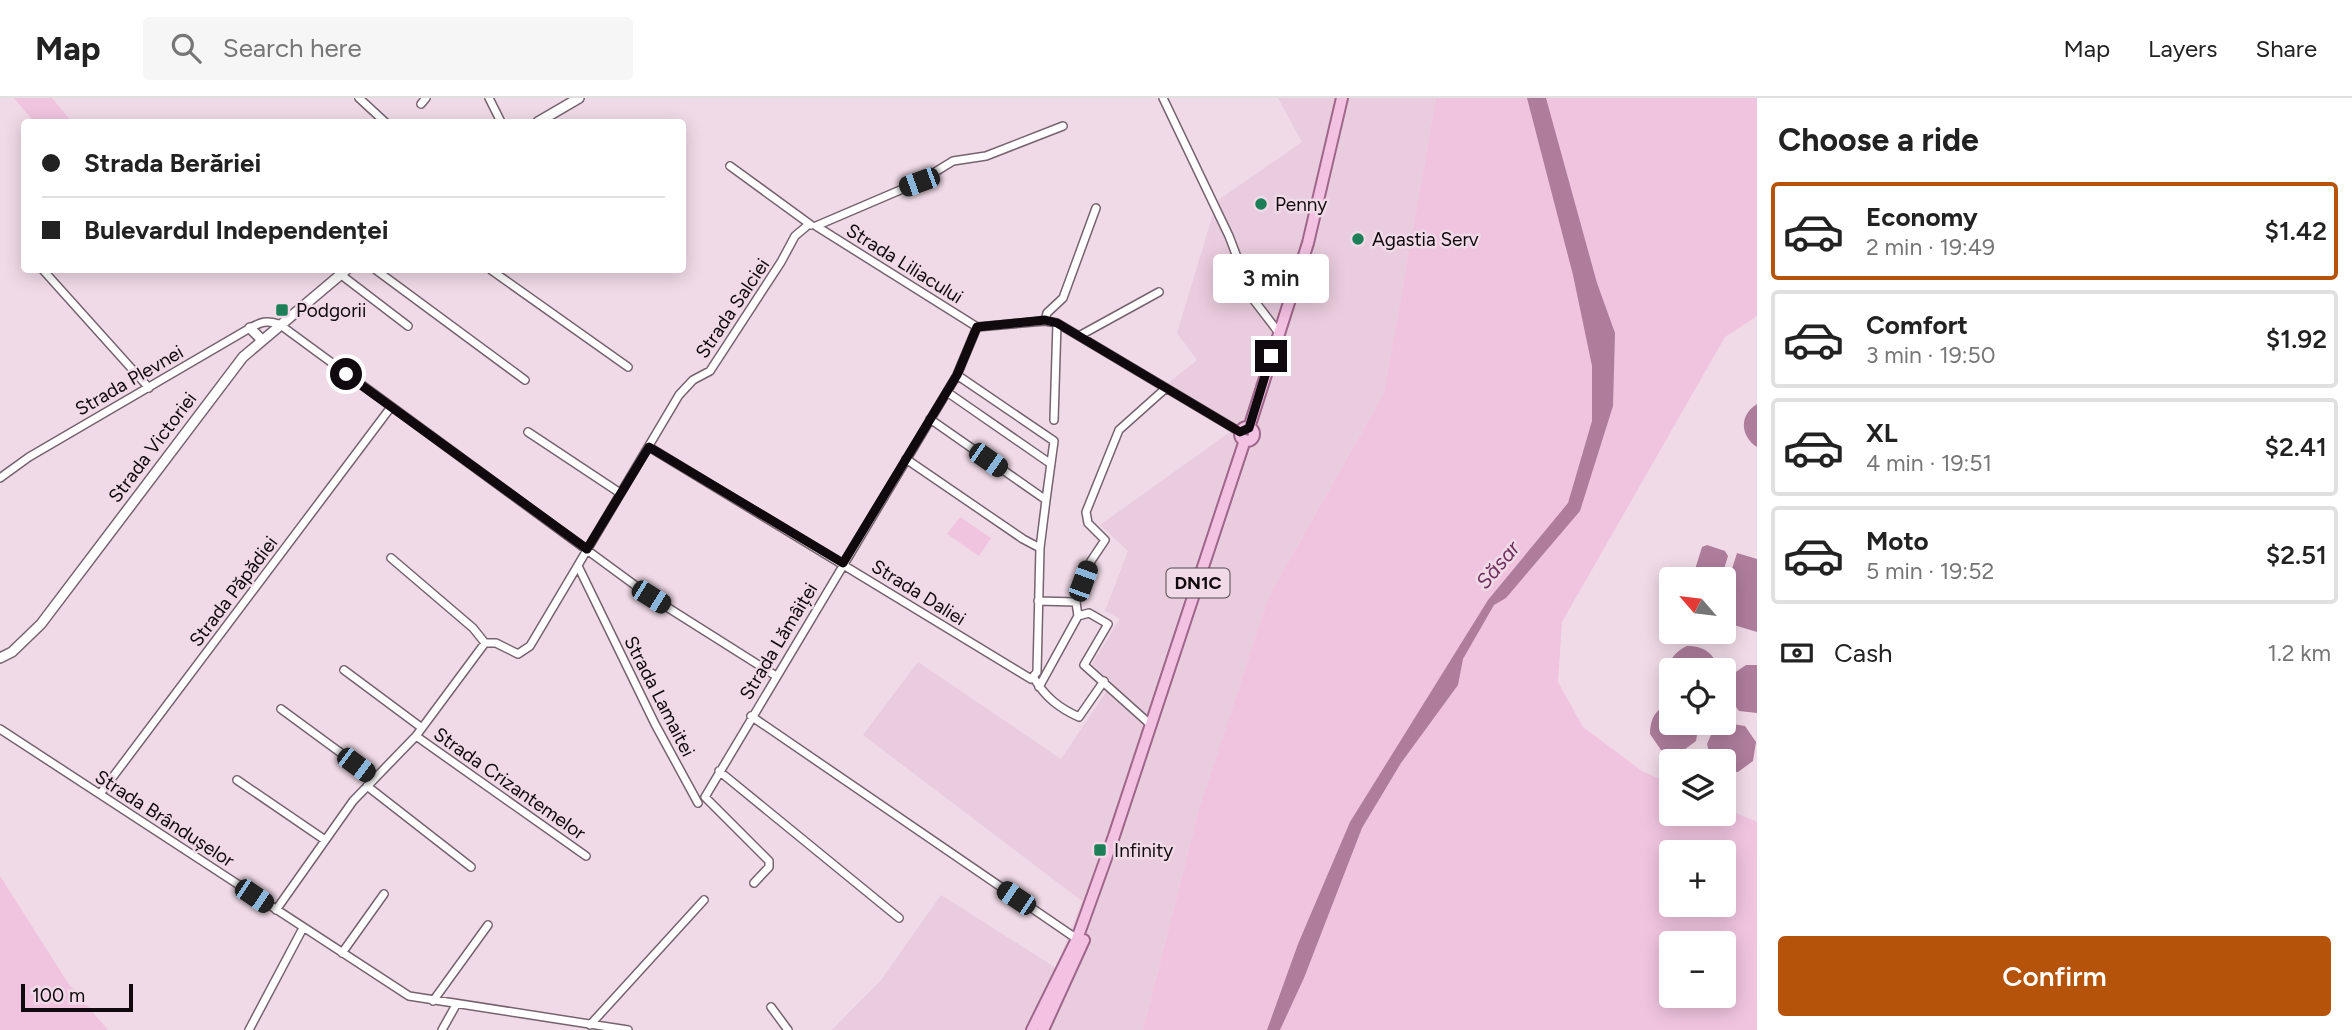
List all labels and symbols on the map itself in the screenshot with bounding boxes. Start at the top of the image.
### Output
car [896,165,943,199]
place label: Penny [1275,193,1327,216]
marker: Penny [1253,196,1269,212]
street label: Strada Liliacului [842,218,967,308]
place label: Agastia Serv [1372,228,1479,251]
marker: Agastia Serv [1350,231,1366,247]
street label: Strada Salciei [691,254,774,363]
callout: 3 min [1213,254,1329,303]
place label: Podgorii [296,299,366,322]
marker: Podgorii [274,302,290,318]
street label: Strada Plevnei [71,340,187,421]
route end [1255,340,1287,372]
route start [330,358,362,390]
street label: Strada Victoriei [103,388,201,507]
car [965,439,1012,481]
street label: Strada Păpădiei [184,532,282,651]
water label: Săsar [1471,535,1525,594]
street label: Strada Daliei [867,554,970,630]
car [1066,558,1101,604]
north arrow [1659,567,1736,644]
road number: DN1C [1166,569,1230,598]
car [628,577,675,617]
street label: Strada Lămâiței [735,579,822,704]
street label: Strada Lamaitei [619,632,700,760]
street label: Strada Crizantemelor [429,722,591,845]
car [333,744,380,786]
street label: Strada Brândușelor [91,765,239,872]
place label: Infinity [1114,839,1173,862]
marker: Infinity [1092,842,1108,858]
car [231,876,278,916]
car [993,878,1040,918]
scale bar [21,981,133,1013]

